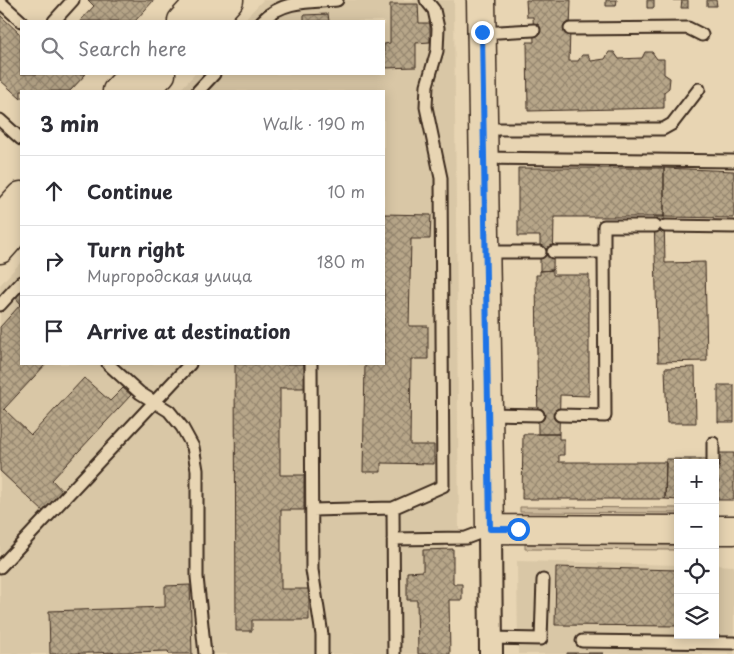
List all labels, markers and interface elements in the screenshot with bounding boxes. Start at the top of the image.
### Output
search box [20,20,385,75]
route end [471,21,494,44]
icon: search [38,34,66,62]
text: Search here [78,34,187,62]
text: 3 min [40,107,99,139]
text: Walk · 190 m [263,111,365,135]
icon: ahead [40,177,68,205]
text: Continue [87,177,173,205]
text: 10 m [328,179,365,203]
text: Turn right [87,235,185,263]
icon: right [40,247,68,275]
text: 180 m [317,249,365,273]
text: Миргородская улица [87,263,252,287]
icon: arrive [40,317,68,345]
text: Arrive at destination [87,317,291,345]
map controls [674,459,719,639]
button: + [674,459,719,504]
button: − [674,504,719,549]
route start [507,518,530,541]
button: locate [674,549,719,594]
button: layers [674,594,719,639]

